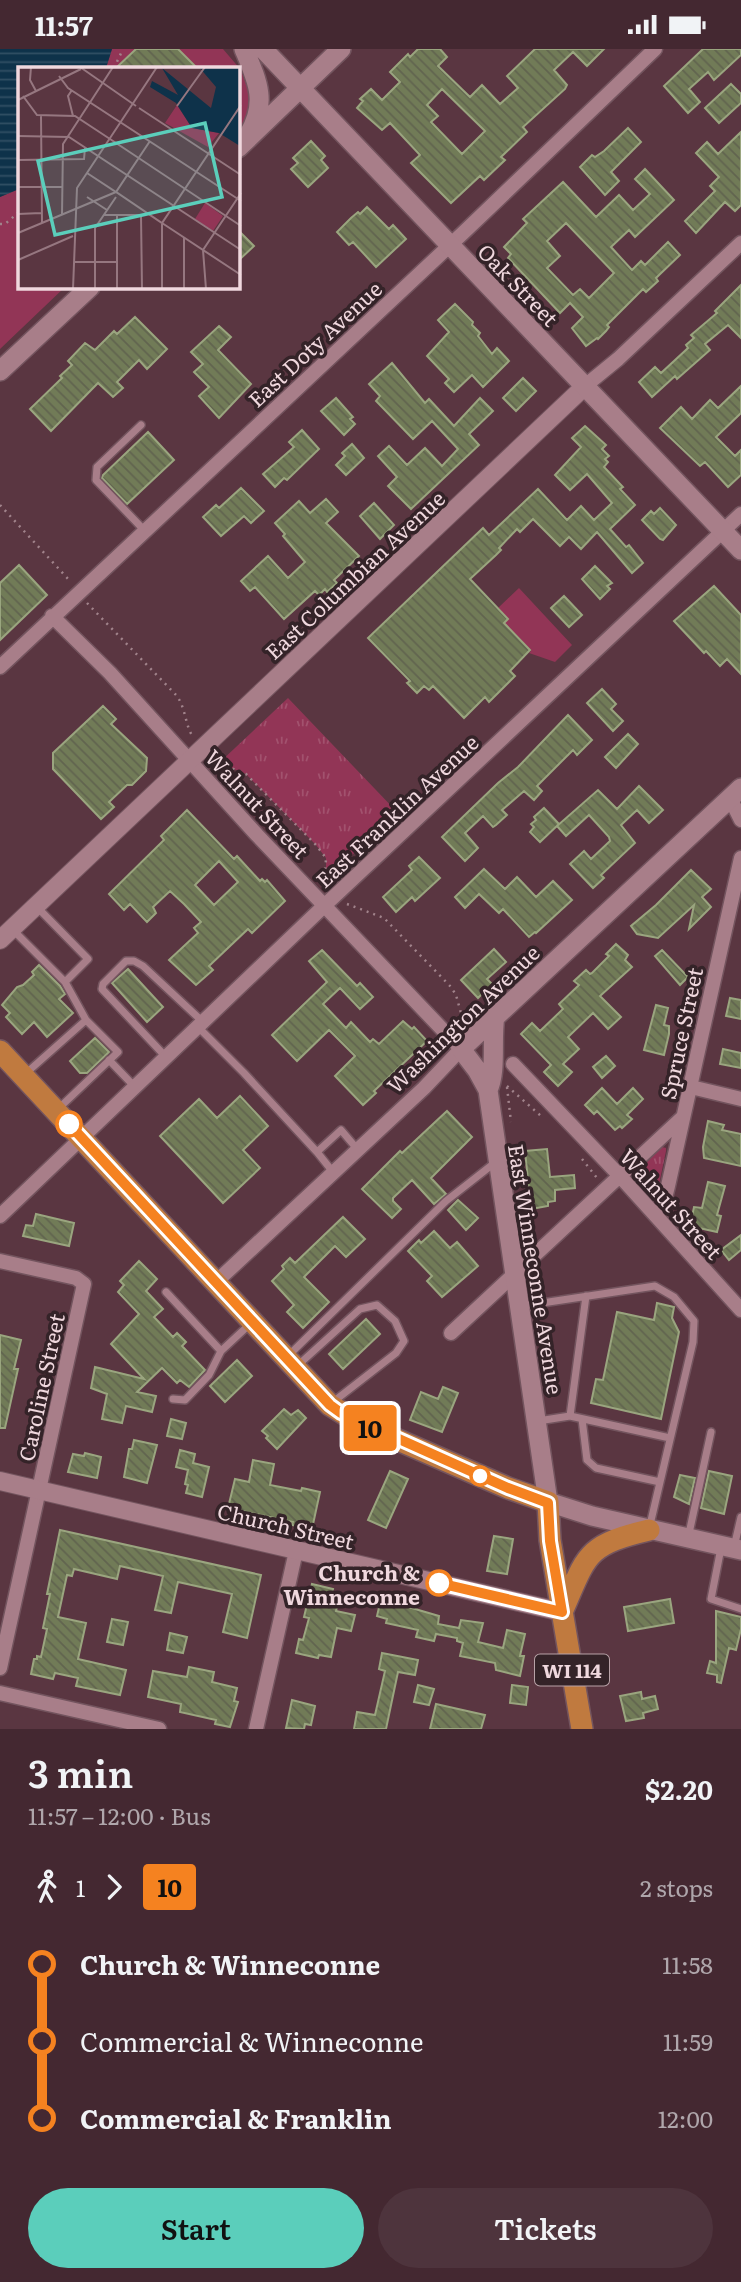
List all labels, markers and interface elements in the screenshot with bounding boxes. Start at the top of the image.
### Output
text: 11:57 [35,5,93,44]
inset map [18,67,240,289]
street label: Oak Street [472,236,567,333]
street label: East Doty Avenue [240,273,388,413]
street label: East Columbian Avenue [257,482,451,666]
street label: East Franklin Avenue [308,726,484,894]
street label: Walnut Street [199,741,317,865]
street label: Washington Avenue [379,937,546,1099]
street label: Spruce Street [651,964,709,1102]
unlabelled marker [56,1111,82,1137]
street label: Walnut Street [614,1141,731,1266]
street label: East Winneconne Avenue [502,1142,572,1397]
street label: Caroline Street [9,1310,71,1464]
line badge: 10 [338,1405,402,1451]
text: 10 [358,1410,382,1445]
unlabelled marker [470,1466,490,1486]
street label: Church Street [215,1494,358,1556]
place label: Church & Winneconne [283,1556,420,1611]
marker: Church & Winneconne [426,1570,452,1596]
road number: WI 114 [535,1655,609,1686]
text: 3 min [28,1743,133,1800]
text: $2.20 [645,1769,713,1808]
text: 11:57 – 12:00 · Bus [28,1798,211,1832]
icon: walk [28,1868,66,1906]
icon: forward [95,1868,133,1906]
text: 10 [157,1869,182,1904]
text: 1 [76,1870,85,1904]
text: 2 stops [640,1870,713,1904]
text: Church & Winneconne [80,1944,380,1983]
text: 11:58 [662,1947,713,1981]
text: Commercial & Winneconne [80,2021,424,2060]
text: 11:59 [663,2024,713,2058]
text: Commercial & Franklin [80,2098,392,2137]
text: 12:00 [658,2101,713,2135]
button: Start [28,2188,364,2268]
button: Tickets [378,2188,713,2268]

